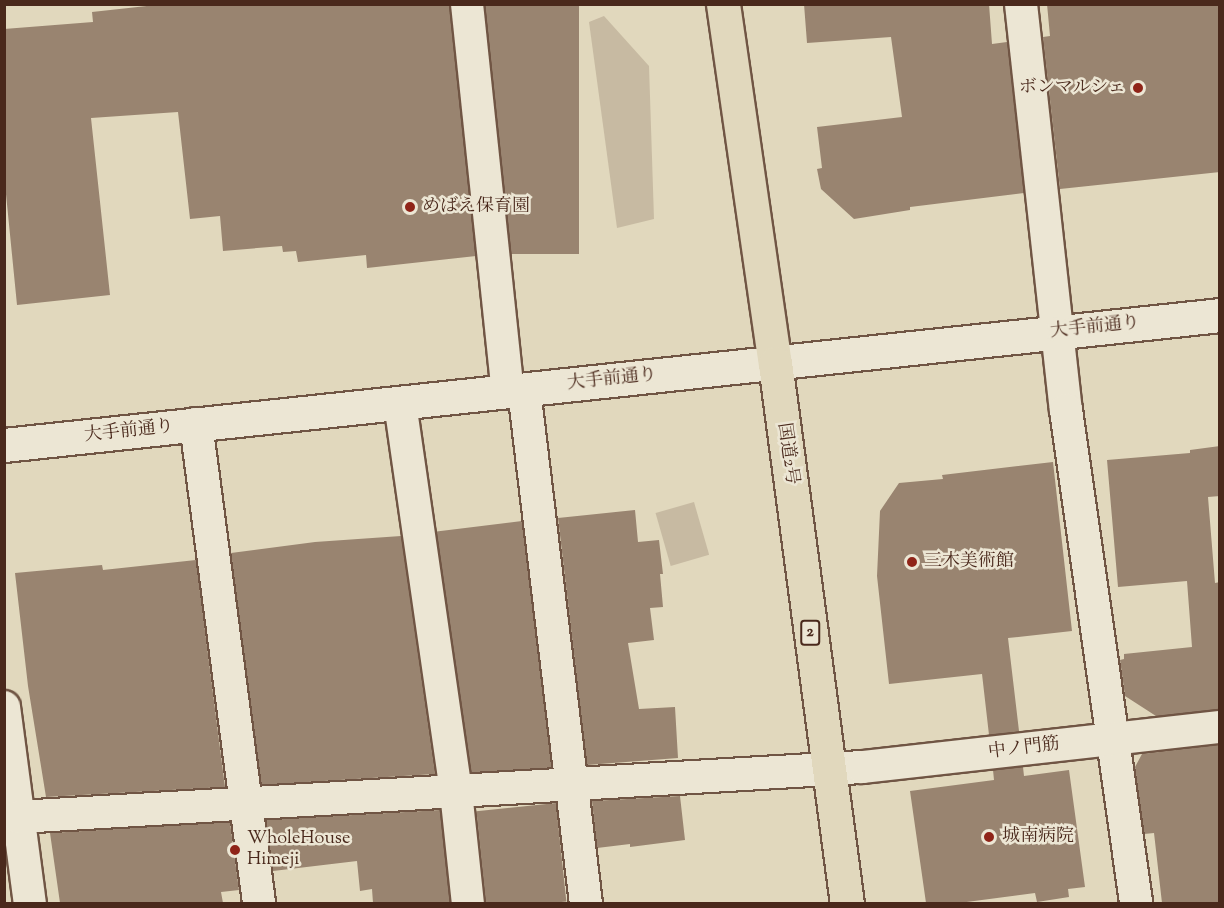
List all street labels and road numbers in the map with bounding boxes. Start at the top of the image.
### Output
street label: 大手前通り [1049,313,1141,343]
street label: 大手前通り [566,365,658,395]
street label: 大手前通り [83,417,175,447]
street label: 国道2号 [772,422,802,486]
road number: 2 [800,620,820,646]
street label: 中ノ門筋 [987,734,1061,764]

